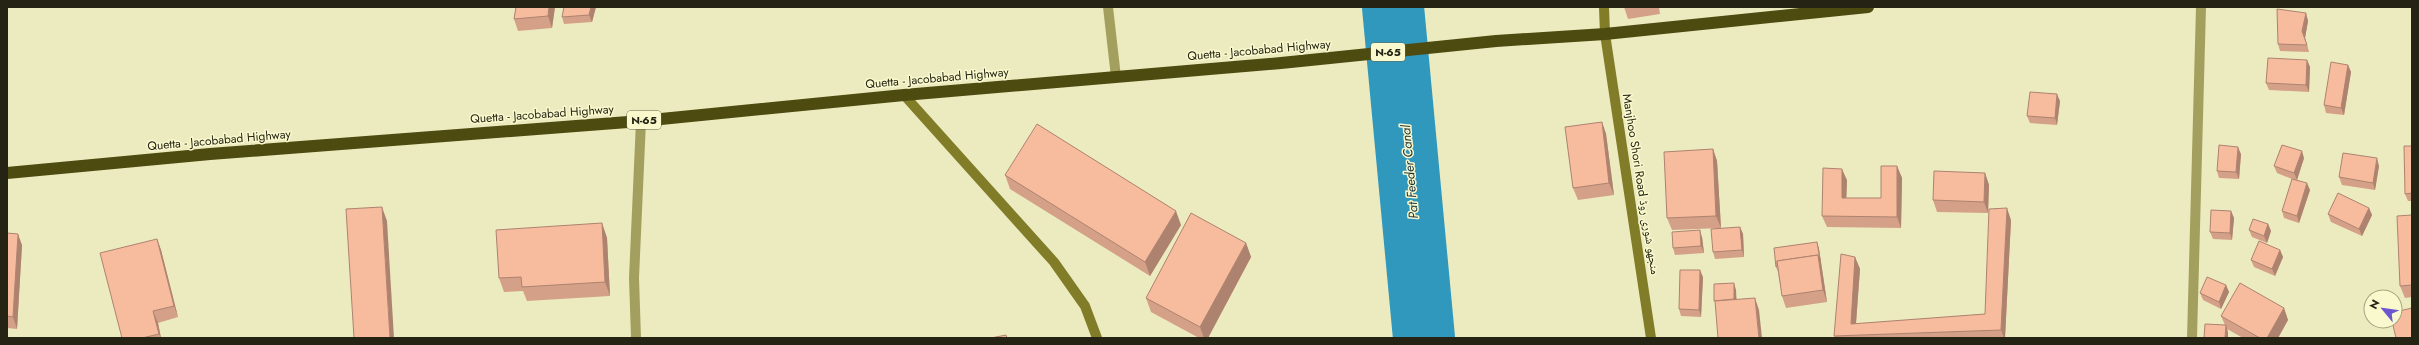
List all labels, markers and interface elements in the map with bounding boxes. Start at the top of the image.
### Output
street label: Quetta - Jacobabad Highway [1187,35,1332,65]
road number: N-65 [1371,43,1405,61]
street label: Quetta - Jacobabad Highway [865,63,1010,93]
street label: Manjhoo Shori Road منجھو شوری روڈ [1618,92,1664,276]
street label: Quetta - Jacobabad Highway [470,100,615,128]
road number: N-65 [627,111,661,129]
water label: Pat Feeder Canal [1396,123,1423,220]
street label: Quetta - Jacobabad Highway [147,125,292,155]
north arrow [2363,289,2403,329]
text: N [2365,296,2383,312]

